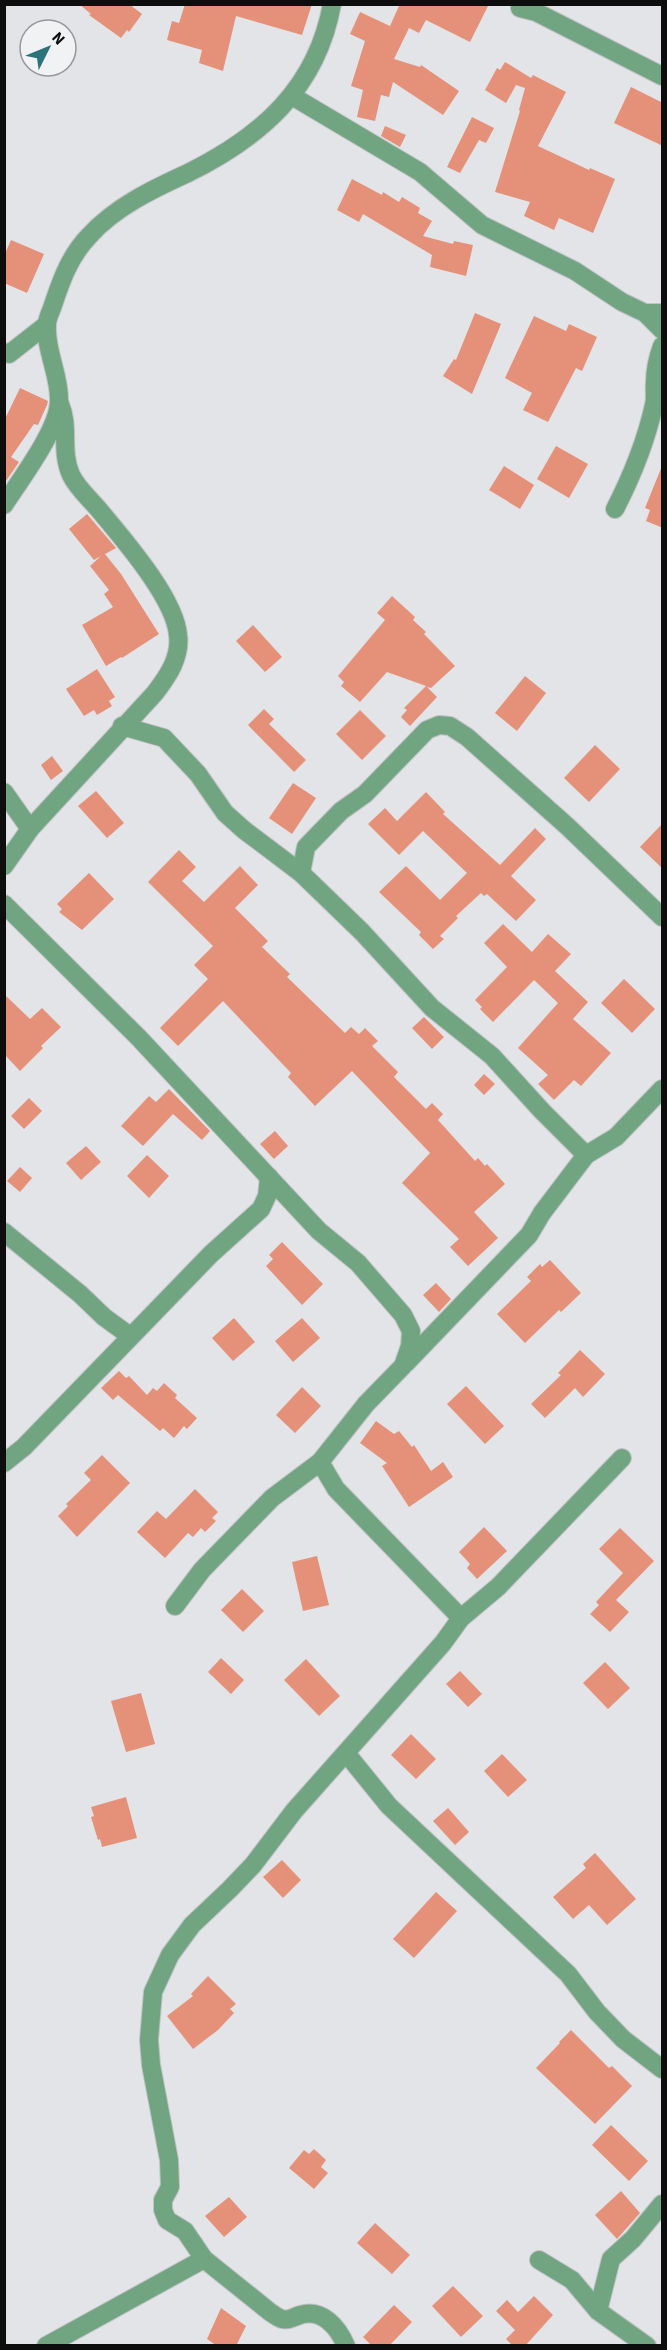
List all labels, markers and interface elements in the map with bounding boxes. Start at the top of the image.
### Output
north arrow [18,18,78,78]
text: N [47,27,70,50]

